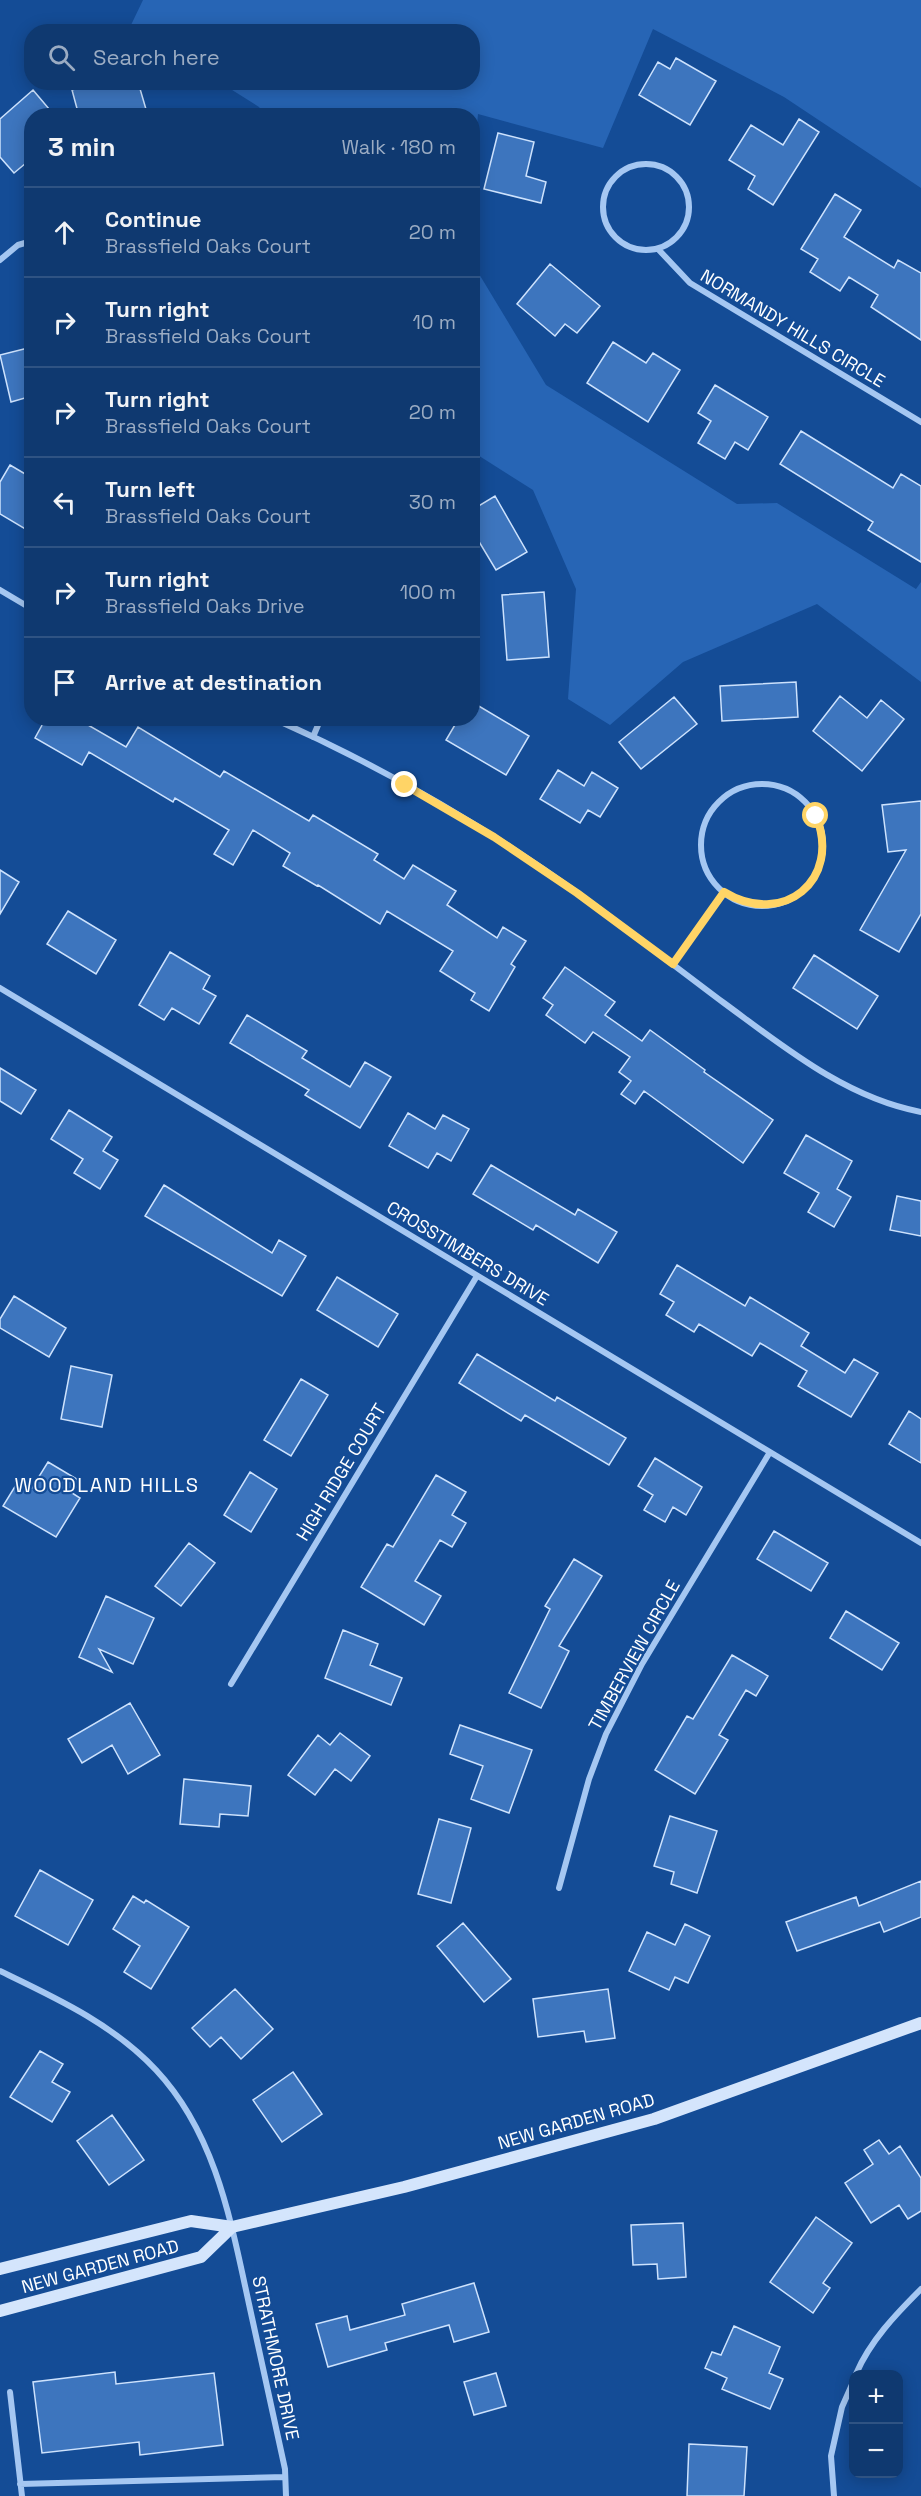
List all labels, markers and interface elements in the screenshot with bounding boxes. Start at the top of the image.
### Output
search box [24,24,480,90]
icon: search [45,41,78,74]
text: Search here [93,43,220,71]
text: 3 min [48,130,116,164]
text: Walk · 180 m [342,134,456,160]
text: Continue [105,205,201,233]
icon: ahead [48,216,81,249]
text: 20 m [409,219,456,245]
text: Brassfield Oaks Court [105,233,311,259]
street label: NORMANDY HILLS CIRCLE [696,264,890,392]
text: Turn right [105,295,210,323]
icon: right [48,306,81,339]
text: 10 m [412,309,456,335]
text: Brassfield Oaks Court [105,323,311,349]
text: Turn right [105,385,210,413]
icon: right [48,396,81,429]
text: 20 m [409,399,456,425]
text: Brassfield Oaks Court [105,413,311,439]
text: Turn left [105,475,195,503]
icon: left [48,486,81,519]
text: 30 m [409,489,456,515]
text: Brassfield Oaks Court [105,503,311,529]
text: Turn right [105,565,210,593]
icon: right [48,576,81,609]
text: 100 m [400,579,456,605]
text: Brassfield Oaks Drive [105,593,305,619]
icon: arrive [48,666,81,699]
text: Arrive at destination [105,668,322,696]
route end [391,771,417,797]
route start [802,802,828,828]
street label: CROSSTIMBERS DRIVE [383,1195,553,1311]
street label: HIGH RIDGE COURT [291,1399,391,1545]
district label: WOODLAND HILLS [14,1472,200,1498]
street label: TIMBERVIEW CIRCLE [583,1576,685,1734]
street label: NEW GARDEN ROAD [495,2088,657,2154]
street label: NEW GARDEN ROAD [19,2234,181,2298]
street label: STRATHMORE DRIVE [247,2274,305,2442]
map controls [849,2370,903,2478]
button: + [849,2370,903,2424]
button: − [849,2424,903,2478]

